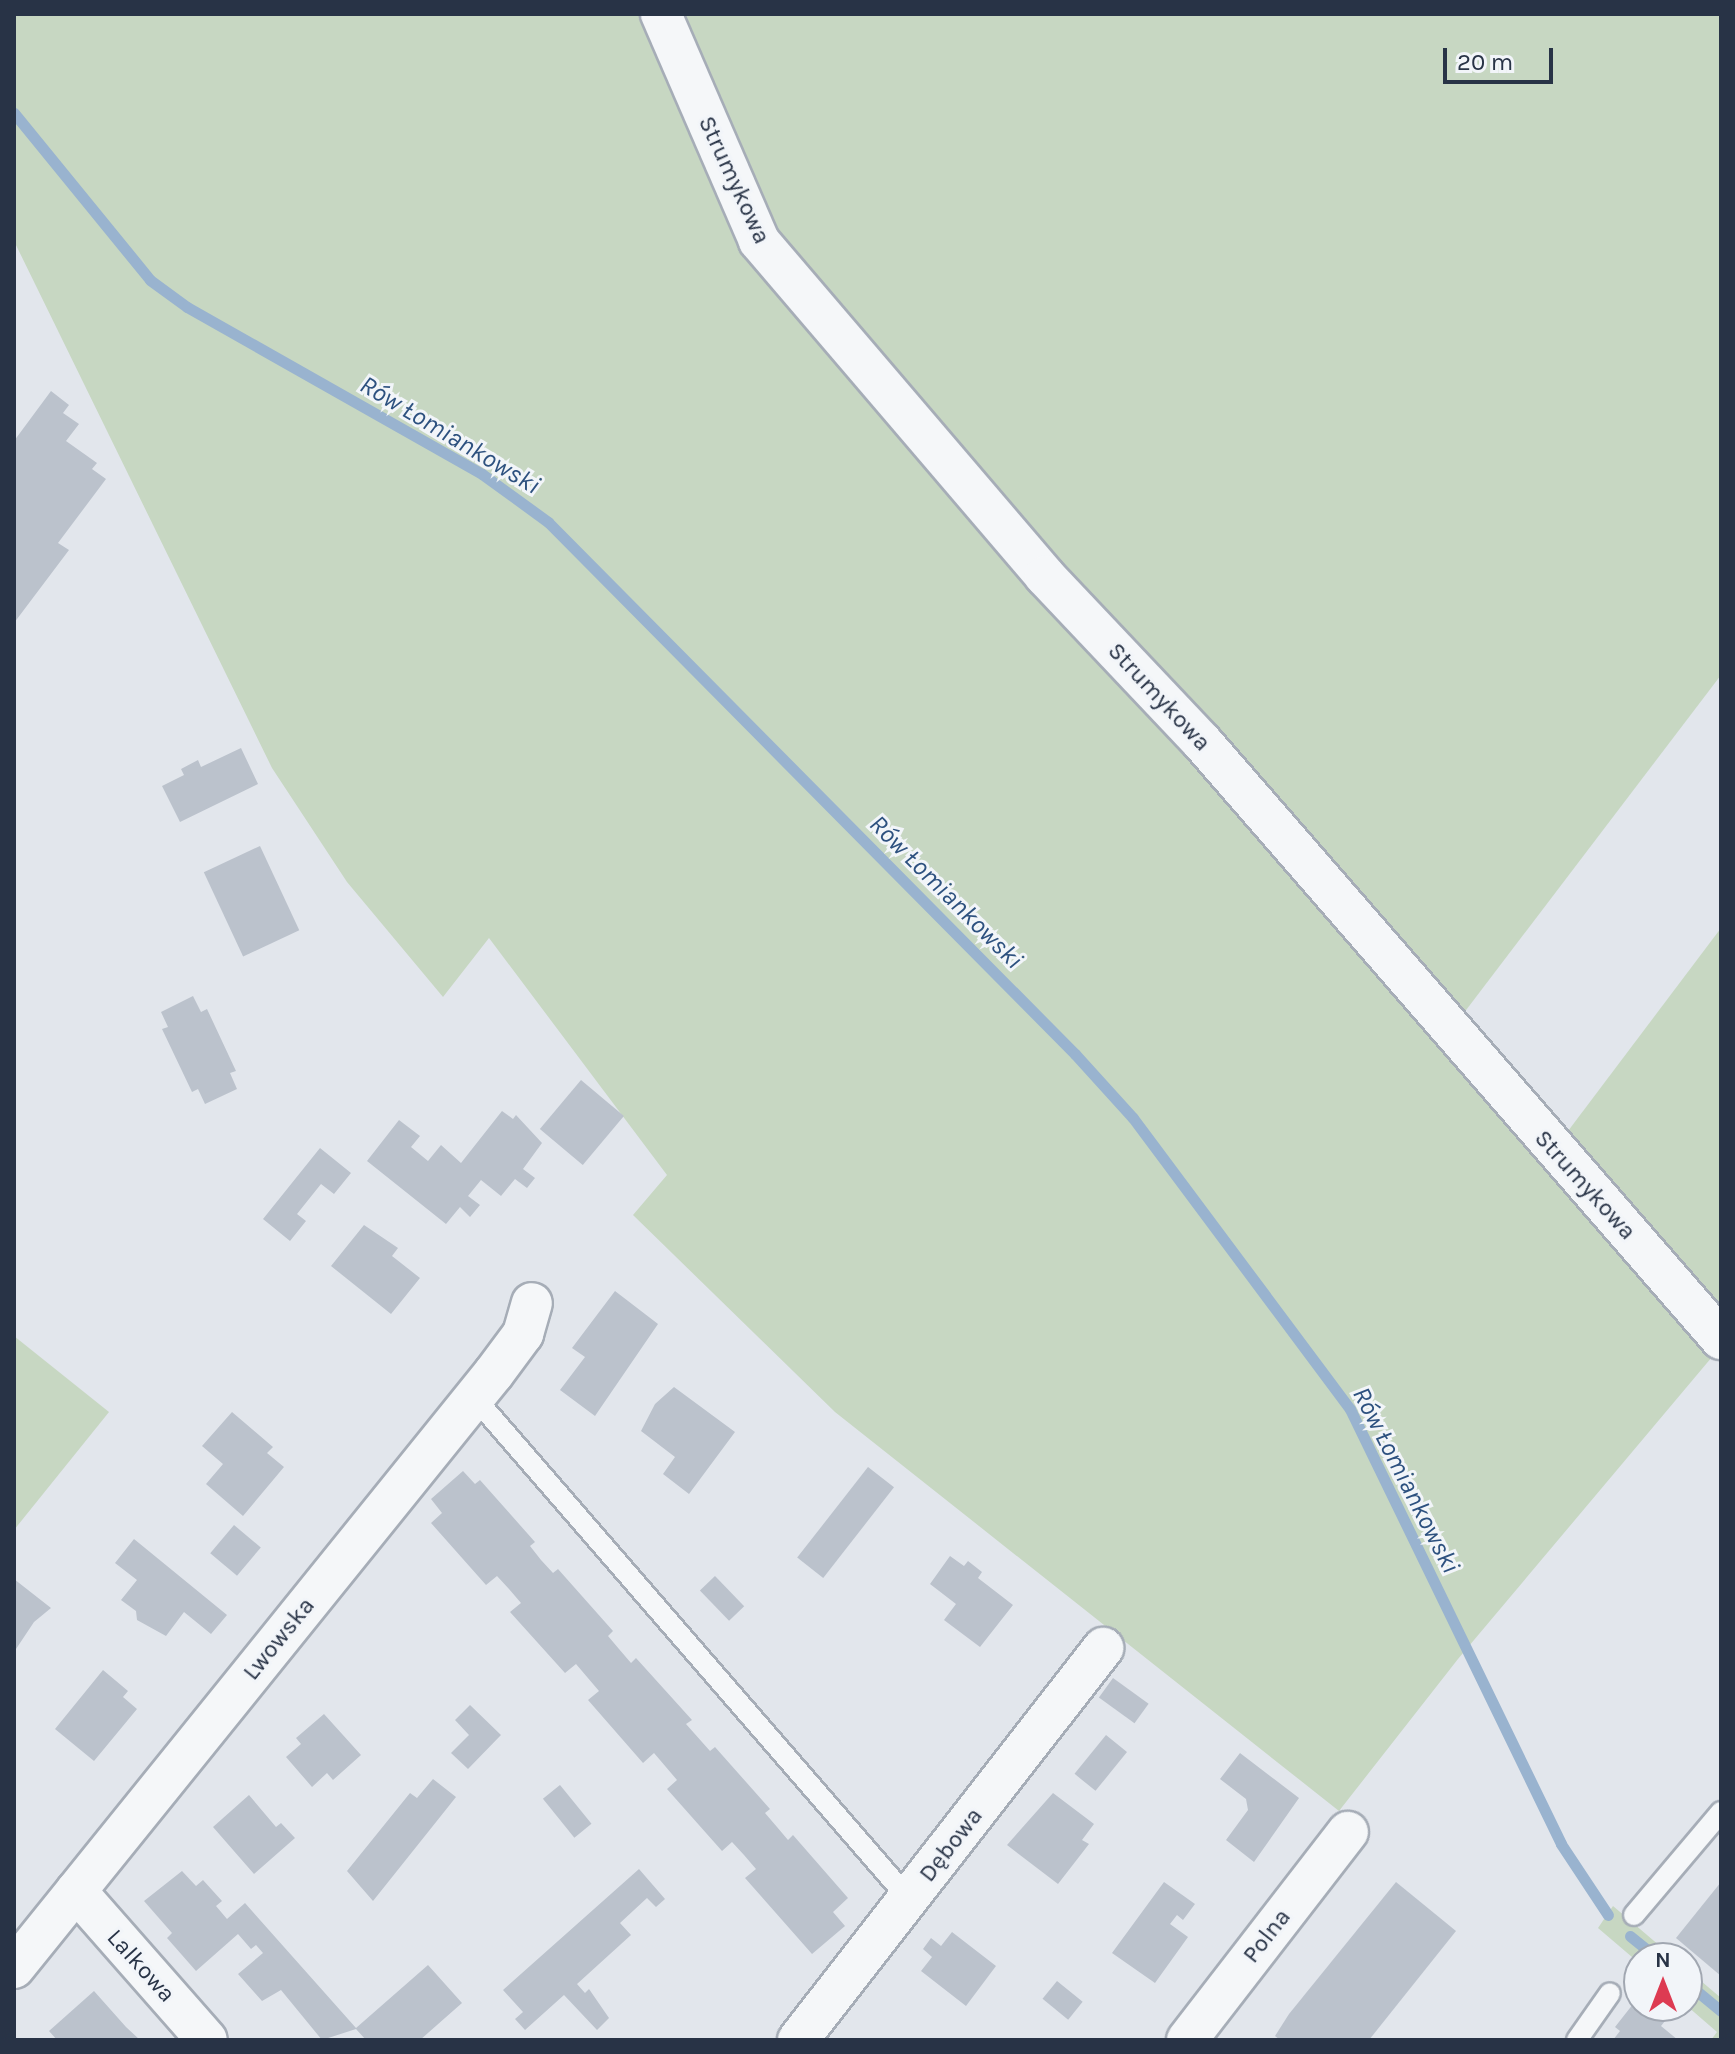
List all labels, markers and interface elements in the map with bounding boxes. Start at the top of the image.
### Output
scale bar [1447,32,1557,82]
text: 20 m [1457,48,1513,76]
street label: Strumykowa [692,112,776,248]
water label: Rów Łomiankowski [354,369,546,501]
street label: Strumykowa [1102,637,1216,757]
water label: Rów Łomiankowski [863,809,1029,975]
street label: Strumykowa [1528,1124,1642,1246]
water label: Rów Łomiankowski [1346,1382,1466,1578]
street label: Lwowska [237,1592,321,1686]
street label: Dębowa [913,1802,989,1888]
street label: Polna [1237,1903,1297,1969]
street label: Lalkowa [101,1924,181,2008]
north arrow [1623,1942,1703,2022]
text: N [1655,1947,1671,1973]

